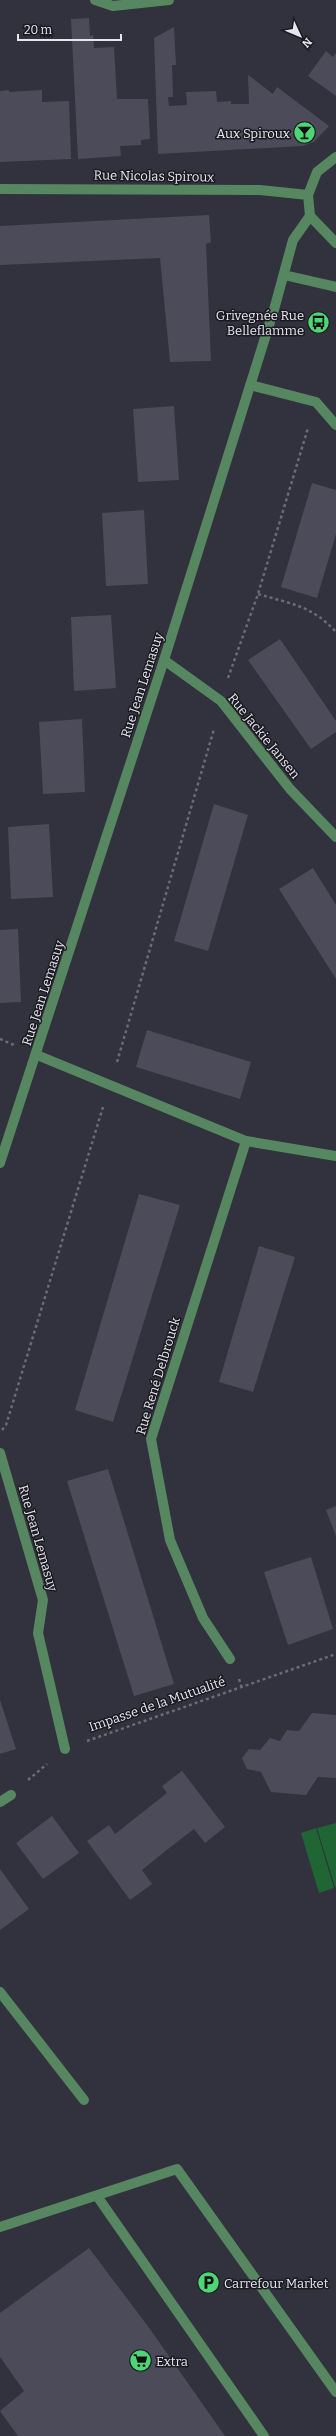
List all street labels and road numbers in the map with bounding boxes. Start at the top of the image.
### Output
street label: Rue Nicolas Spiroux [93,167,215,185]
street label: Rue Jean Lemasuy [118,630,166,740]
street label: Rue Jackie Jansen [225,690,303,782]
street label: Rue Jean Lemasuy [19,938,67,1048]
street label: Rue René Delbrouck [133,1315,183,1436]
street label: Rue Jean Lemasuy [16,1483,60,1593]
street label: Impasse de la Mutualité [87,1674,227,1734]

